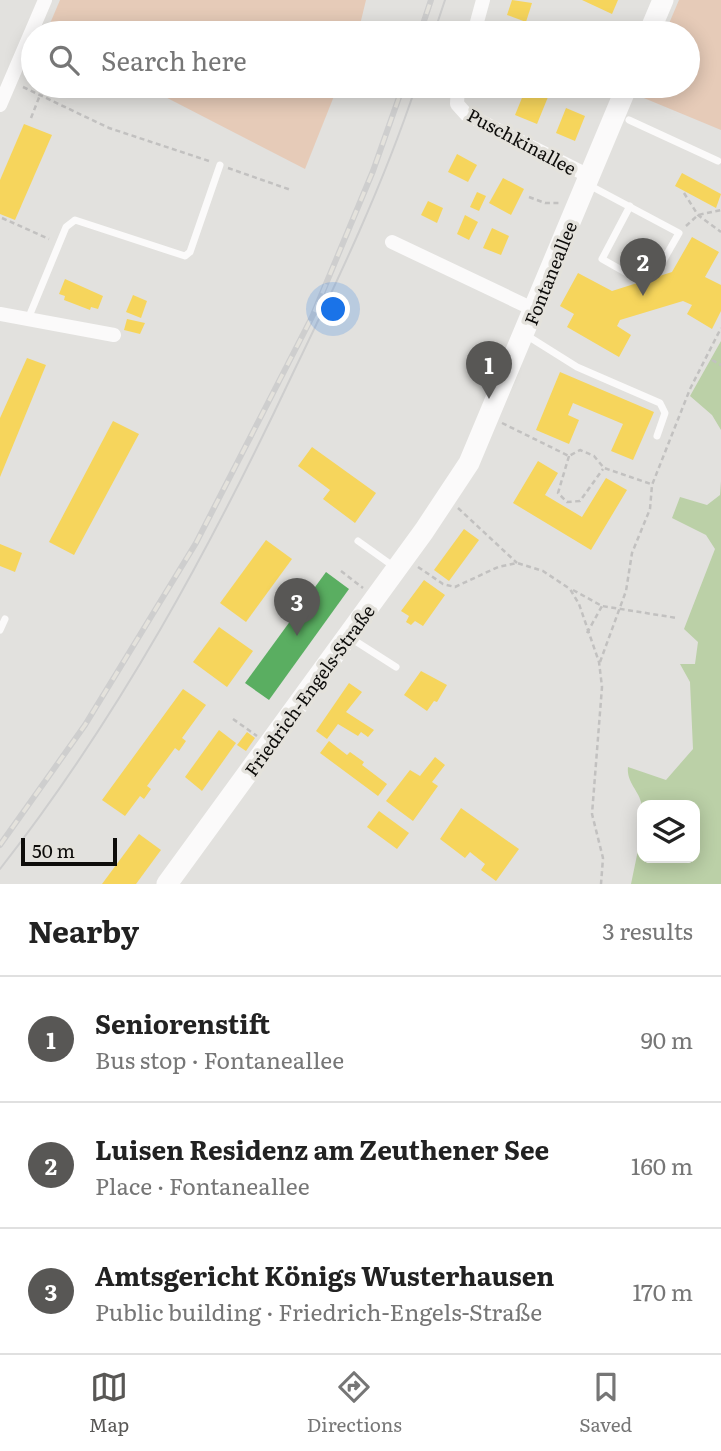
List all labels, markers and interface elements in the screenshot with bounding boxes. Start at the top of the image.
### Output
search box [21,21,700,98]
text: Search here [101,40,247,79]
icon: search [45,41,83,79]
street label: Puschkinallee [463,101,581,181]
street label: Fontaneallee [517,217,583,329]
pin: 2 [620,238,666,296]
your location [316,292,350,326]
pin: 1 [466,341,512,399]
pin: 3 [274,578,320,636]
street label: Friedrich-Engels-Straße [237,599,381,781]
map controls [637,800,700,863]
button: layers [637,800,700,863]
scale bar [21,835,117,867]
text: 50 m [32,836,75,864]
text: Nearby [28,908,139,952]
text: 3 results [602,913,693,947]
text: Seniorenstift [95,1003,270,1042]
text: 1 [46,1022,56,1056]
text: 90 m [641,1022,693,1056]
text: Bus stop · Fontaneallee [95,1042,344,1076]
text: Luisen Residenz am Zeuthener See [95,1129,549,1168]
text: 2 [45,1148,57,1182]
text: 160 m [631,1148,693,1182]
text: Place · Fontaneallee [95,1168,310,1202]
text: Amtsgericht Königs Wusterhausen [95,1255,554,1294]
text: 3 [45,1274,57,1308]
text: 170 m [632,1274,693,1308]
text: Public building · Friedrich-Engels-Straße [95,1294,542,1328]
tab: Map [89,1368,129,1438]
tab: Directions [307,1368,402,1438]
tab: Saved [579,1368,632,1438]

